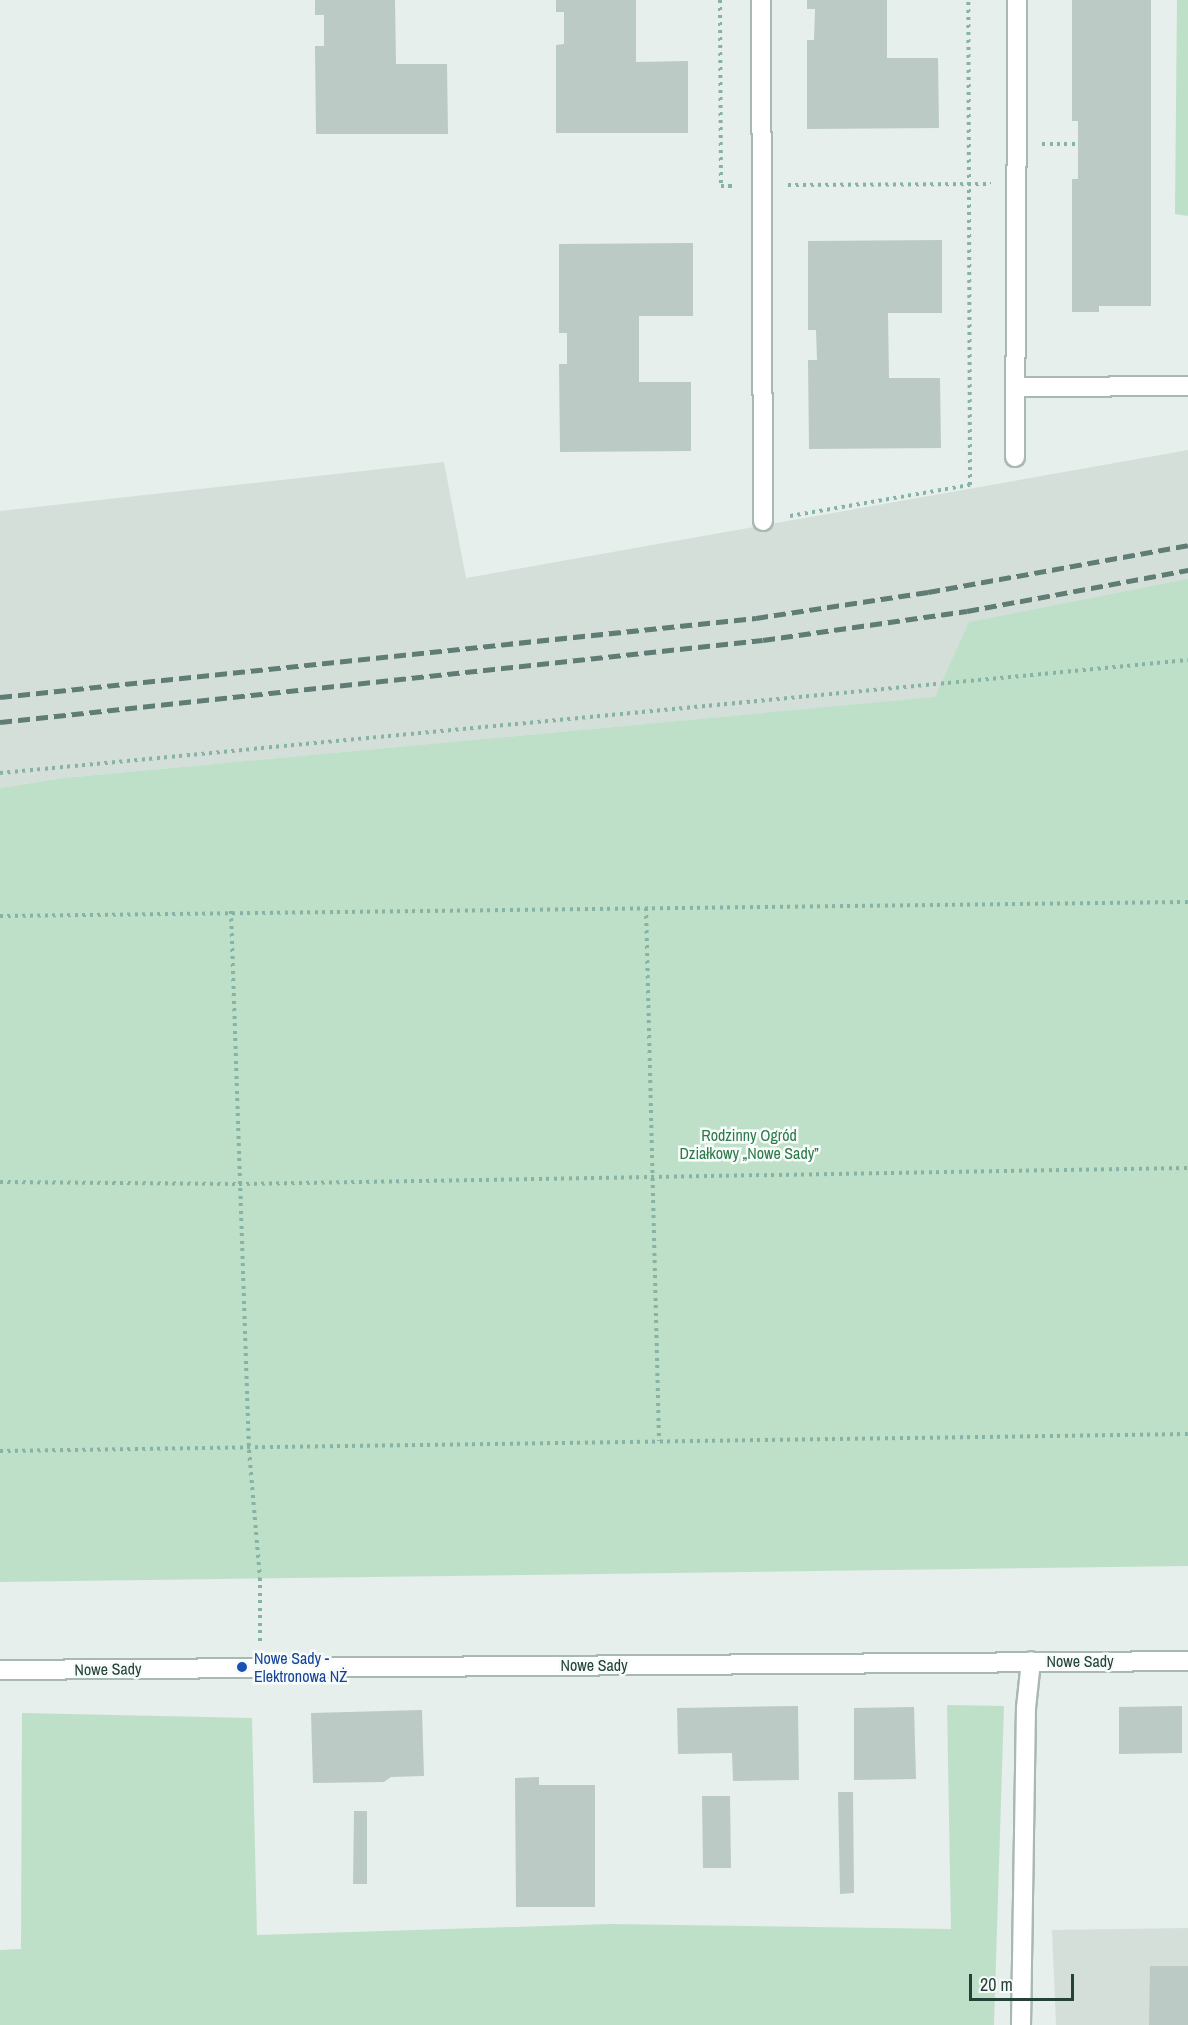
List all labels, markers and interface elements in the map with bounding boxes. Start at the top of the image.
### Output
park label: Rodzinny Ogród Działkowy „Nowe Sady” [679,1125,819,1163]
place label: Nowe Sady - Elektronowa NŻ [254,1648,347,1686]
street label: Nowe Sady [1046,1651,1114,1671]
street label: Nowe Sady [560,1655,628,1675]
street label: Nowe Sady [74,1659,142,1679]
marker: Nowe Sady - Elektronowa NŻ [235,1660,249,1674]
scale bar [972,1962,1077,2000]
text: 20 m [980,1972,1013,1997]

